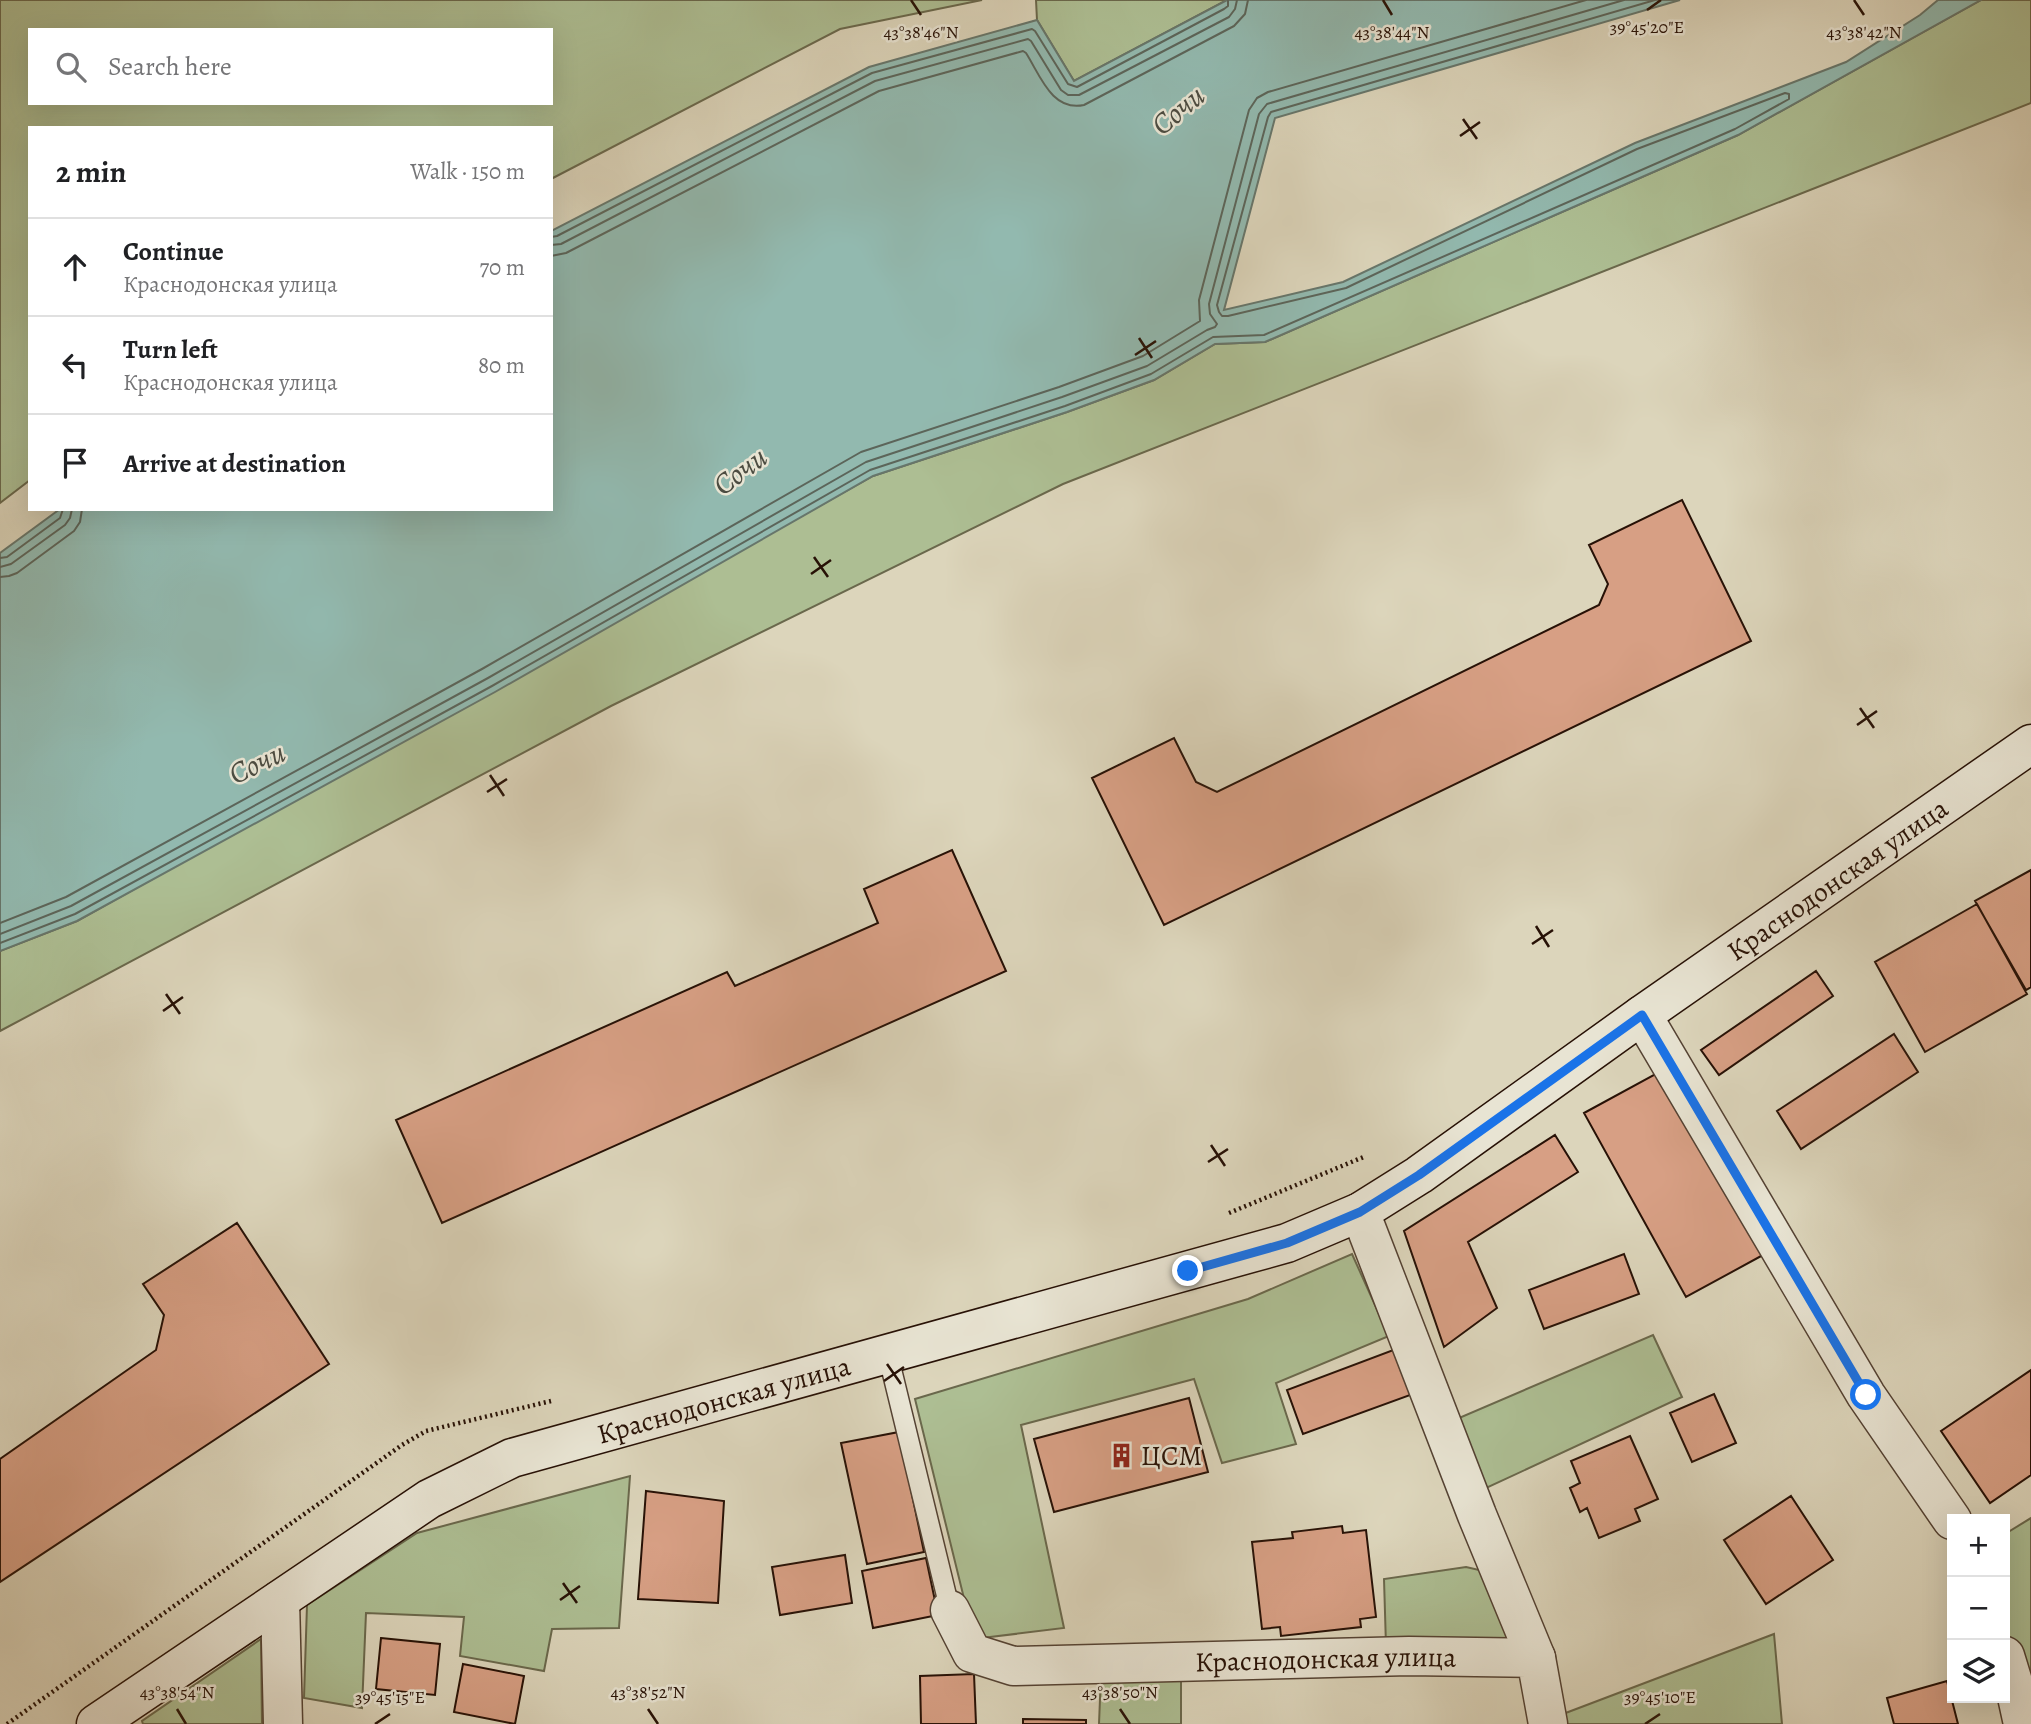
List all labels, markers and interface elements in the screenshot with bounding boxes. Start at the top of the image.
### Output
text: 39°45'20"E [1610,15,1684,39]
text: 43°38'46"N [883,20,959,44]
text: 43°38'44"N [1354,20,1430,44]
text: 43°38'42"N [1826,20,1902,44]
search box [28,28,553,105]
icon: search [52,48,90,86]
text: Search here [108,49,232,84]
water label: Сочи [1143,76,1213,144]
text: 2 min [56,152,126,192]
text: Walk · 150 m [410,156,525,187]
text: Continue [123,234,224,269]
icon: ahead [56,248,94,286]
text: 70 m [479,252,525,283]
text: Краснодонская улица [123,269,338,300]
text: Turn left [123,332,218,367]
icon: left [56,346,94,384]
text: 80 m [478,350,525,381]
text: Краснодонская улица [123,367,338,398]
water label: Сочи [705,437,775,505]
icon: arrive [56,444,94,482]
text: Arrive at destination [123,446,346,481]
water label: Сочи [222,732,292,794]
street label: Краснодонская улица [1720,790,1956,970]
route end [1172,1255,1203,1286]
street label: Краснодонская улица [593,1347,855,1454]
route start [1850,1379,1881,1410]
place label: ЦСМ [1141,1437,1202,1475]
building icon: ЦСМ [1107,1441,1135,1469]
map controls [1947,1514,2010,1703]
button: + [1947,1514,2010,1577]
button: − [1947,1577,2010,1640]
street label: Краснодонская улица [1194,1638,1457,1681]
button: layers [1947,1640,2010,1703]
text: 43°38'54"N [140,1680,214,1704]
text: 43°38'52"N [610,1680,686,1704]
text: 43°38'50"N [1082,1680,1158,1704]
text: 39°45'15"E [355,1685,425,1709]
text: 39°45'10"E [1624,1685,1696,1709]

